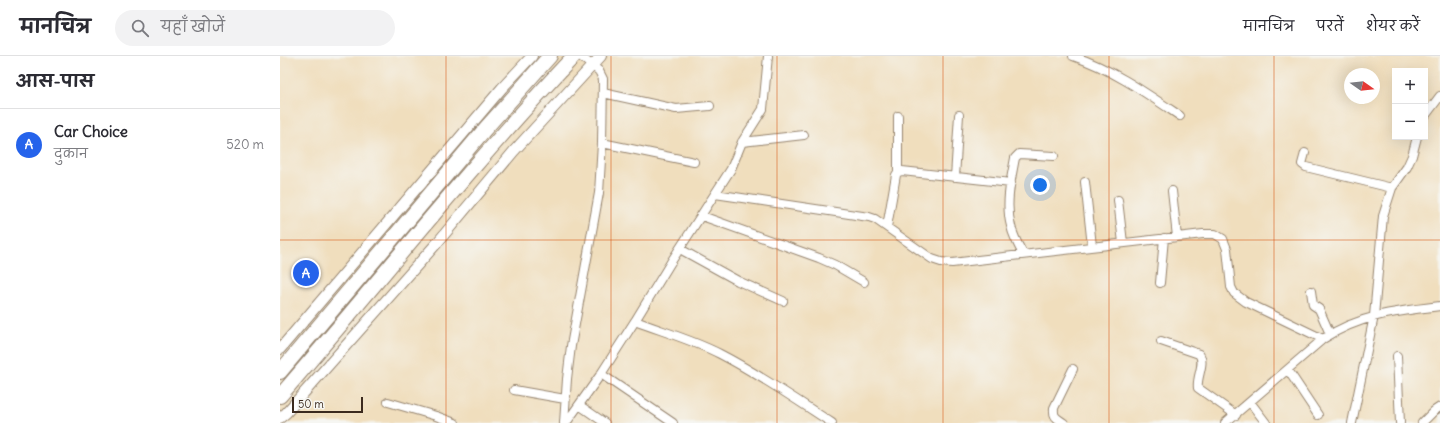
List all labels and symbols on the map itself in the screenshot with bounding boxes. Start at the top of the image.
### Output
north arrow [1344,68,1380,104]
your location [1030,175,1050,195]
pin: A [293,258,319,288]
scale bar [292,395,363,414]

